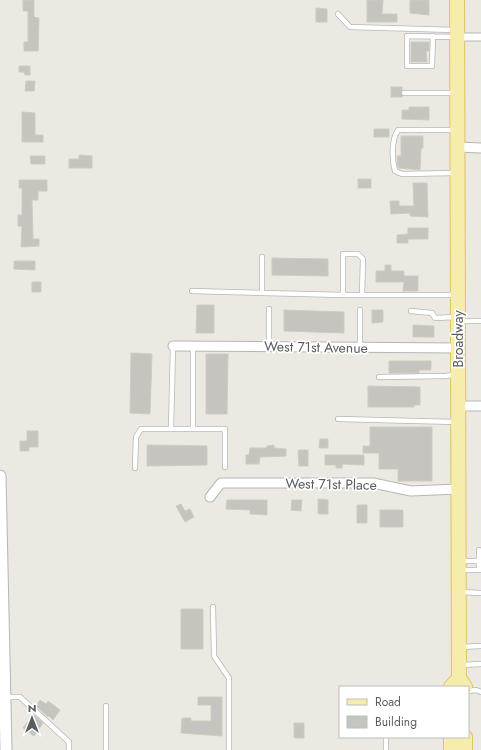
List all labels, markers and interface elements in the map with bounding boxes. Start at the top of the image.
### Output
street label: Broadway [448,310,468,368]
street label: West 71st Avenue [264,336,368,358]
street label: West 71st Place [285,473,377,495]
legend [339,686,469,738]
text: Road [375,693,401,711]
north arrow [12,698,52,738]
text: N [28,700,36,716]
text: Building [375,713,417,731]

